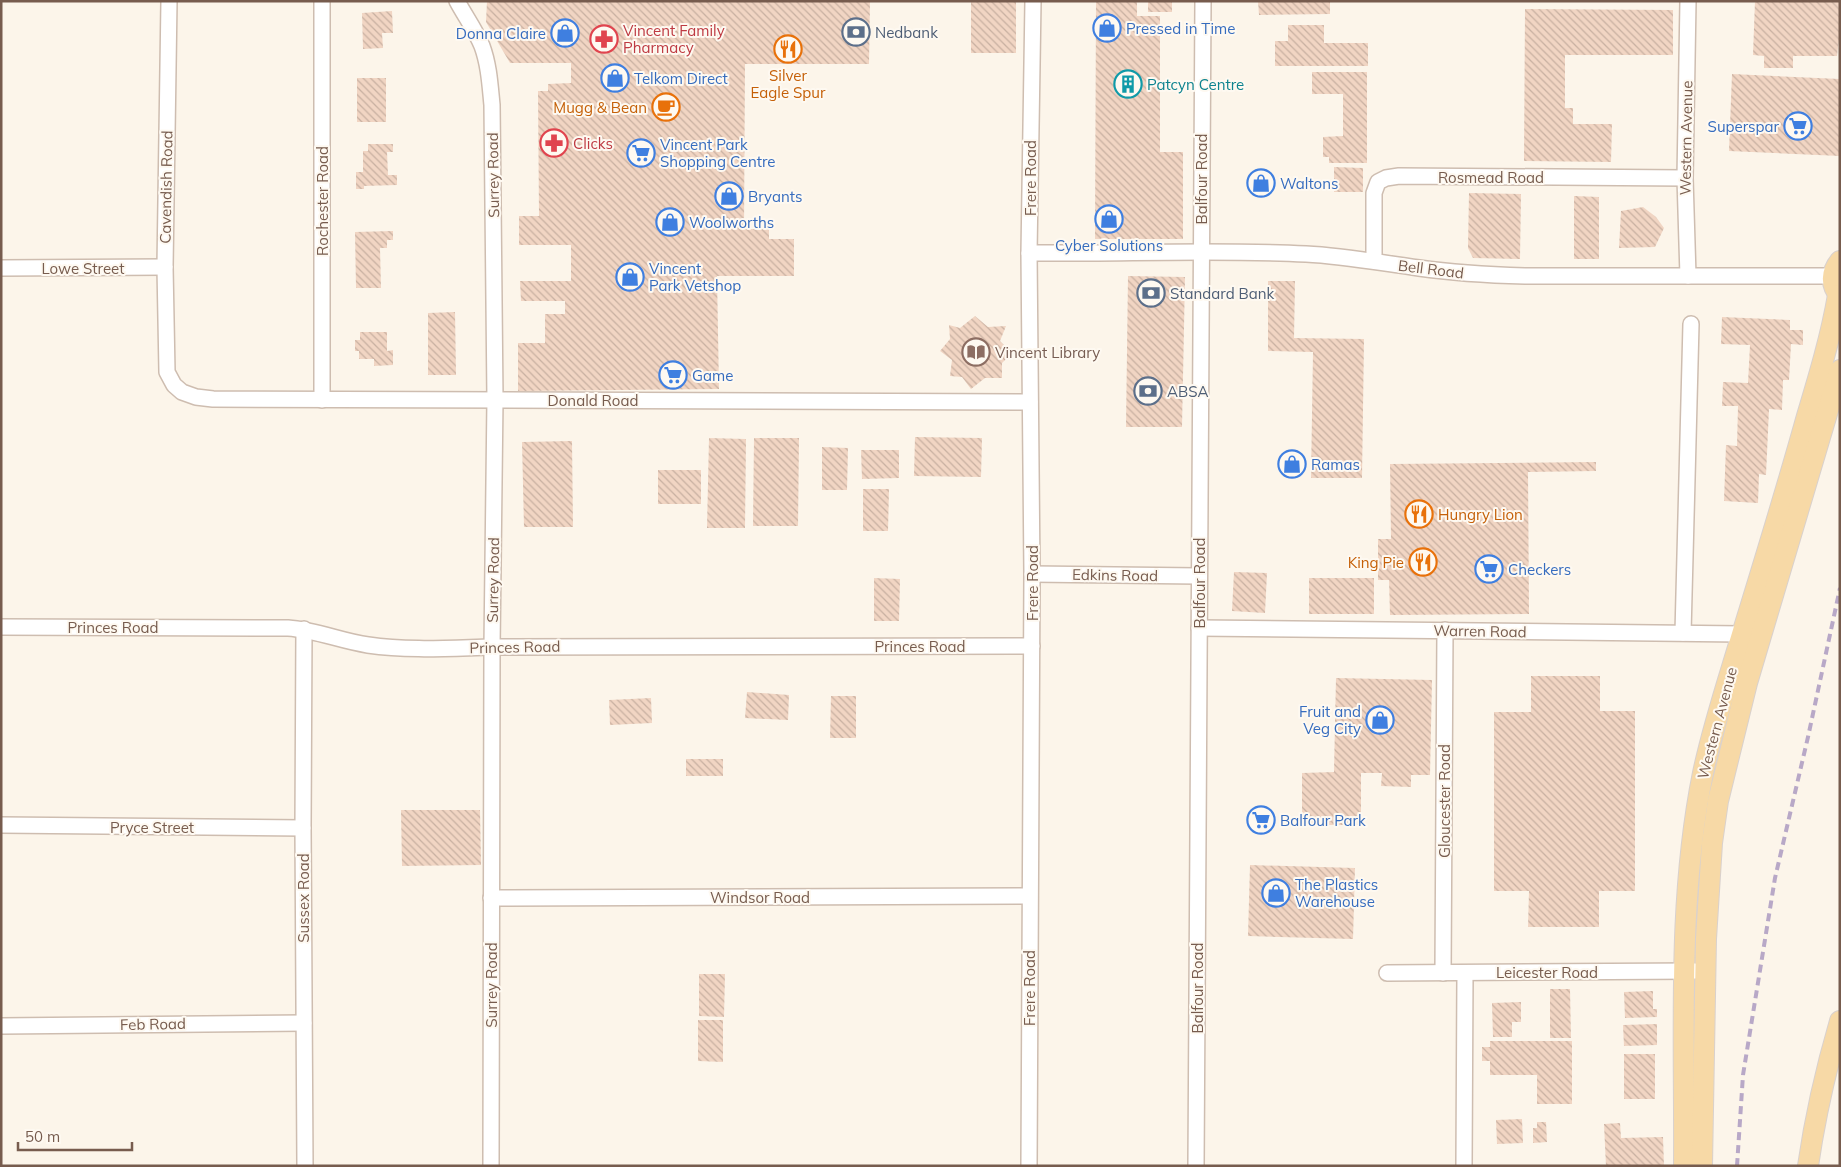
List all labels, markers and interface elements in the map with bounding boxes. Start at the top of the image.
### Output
shop icon: Pressed in Time [1092,13,1122,43]
bank icon: Nedbank [841,17,871,47]
shop icon: Donna Claire [550,18,580,48]
place label: Pressed in Time [1126,19,1235,38]
place label: Vincent Family Pharmacy [623,21,725,57]
place label: Nedbank [875,23,938,42]
place label: Donna Claire [456,24,546,43]
pharmacy icon: Vincent Family Pharmacy [589,24,619,54]
restaurant icon: Silver Eagle Spur [773,34,803,64]
shop icon: Telkom Direct [600,63,630,93]
place label: Silver Eagle Spur [751,66,826,102]
place label: Telkom Direct [634,69,728,88]
building icon: Patcyn Centre [1113,69,1143,99]
place label: Patcyn Centre [1147,75,1244,94]
street label: Western Avenue [1675,80,1697,196]
cafe icon: Mugg & Bean [651,92,681,122]
place label: Mugg & Bean [553,98,647,117]
supermarket icon: Superspar [1783,111,1813,141]
place label: Superspar [1708,117,1780,136]
pharmacy icon: Clicks [539,128,569,158]
street label: Cavendish Road [156,130,176,244]
street label: Surrey Road [483,132,503,218]
place label: Clicks [573,134,613,153]
street label: Balfour Road [1192,134,1211,224]
place label: Vincent Park Shopping Centre [660,135,775,171]
supermarket icon: Vincent Park Shopping Centre [626,138,656,168]
street label: Frere Road [1021,140,1040,216]
street label: Rochester Road [313,146,332,256]
shop icon: Waltons [1246,168,1276,198]
street label: Rosmead Road [1438,168,1544,187]
place label: Waltons [1280,174,1338,193]
shop icon: Bryants [714,181,744,211]
place label: Bryants [748,187,802,206]
shop icon: Cyber Solutions [1094,204,1124,234]
shop icon: Woolworths [655,207,685,237]
place label: Woolworths [689,213,774,232]
place label: Cyber Solutions [1055,236,1163,255]
street label: Bell Road [1397,256,1465,282]
street label: Lowe Street [41,259,125,278]
place label: Vincent Park Vetshop [649,259,741,295]
shop icon: Vincent Park Vetshop [615,262,645,292]
bank icon: Standard Bank [1136,278,1166,308]
place label: Standard Bank [1170,284,1275,303]
library icon: Vincent Library [961,337,991,367]
place label: Vincent Library [995,343,1100,362]
supermarket icon: Game [658,360,688,390]
place label: Game [692,366,733,385]
bank icon: ABSA [1133,376,1163,406]
place label: ABSA [1167,382,1209,401]
street label: Donald Road [548,391,638,410]
shop icon: Ramas [1277,449,1307,479]
place label: Ramas [1311,455,1360,474]
restaurant icon: Hungry Lion [1404,499,1434,529]
place label: Hungry Lion [1438,505,1523,524]
street label: Surrey Road [483,537,503,623]
street label: Balfour Road [1190,538,1209,628]
street label: Frere Road [1023,545,1042,621]
restaurant icon: King Pie [1408,547,1438,577]
place label: King Pie [1348,553,1404,572]
supermarket icon: Checkers [1474,554,1504,584]
place label: Checkers [1508,560,1571,579]
street label: Edkins Road [1072,565,1158,585]
street label: Princes Road [68,618,159,637]
street label: Warren Road [1433,621,1527,641]
street label: Princes Road [469,637,561,657]
street label: Princes Road [875,637,966,656]
street label: Western Avenue [1693,665,1741,781]
place label: Fruit and Veg City [1299,702,1361,738]
shop icon: Fruit and Veg City [1365,705,1395,735]
street label: Gloucester Road [1435,744,1454,858]
supermarket icon: Balfour Park [1246,805,1276,835]
place label: Balfour Park [1280,811,1366,830]
street label: Pryce Street [110,818,194,837]
street label: Sussex Road [294,853,313,943]
place label: The Plastics Warehouse [1295,875,1378,911]
shop icon: The Plastics Warehouse [1261,878,1291,908]
street label: Windsor Road [710,888,810,907]
street label: Surrey Road [482,942,501,1028]
street label: Balfour Road [1188,943,1207,1033]
street label: Frere Road [1020,950,1039,1026]
street label: Leicester Road [1496,963,1598,982]
street label: Feb Road [120,1014,186,1034]
scale bar [18,1120,131,1152]
text: 50 m [25,1127,60,1146]

